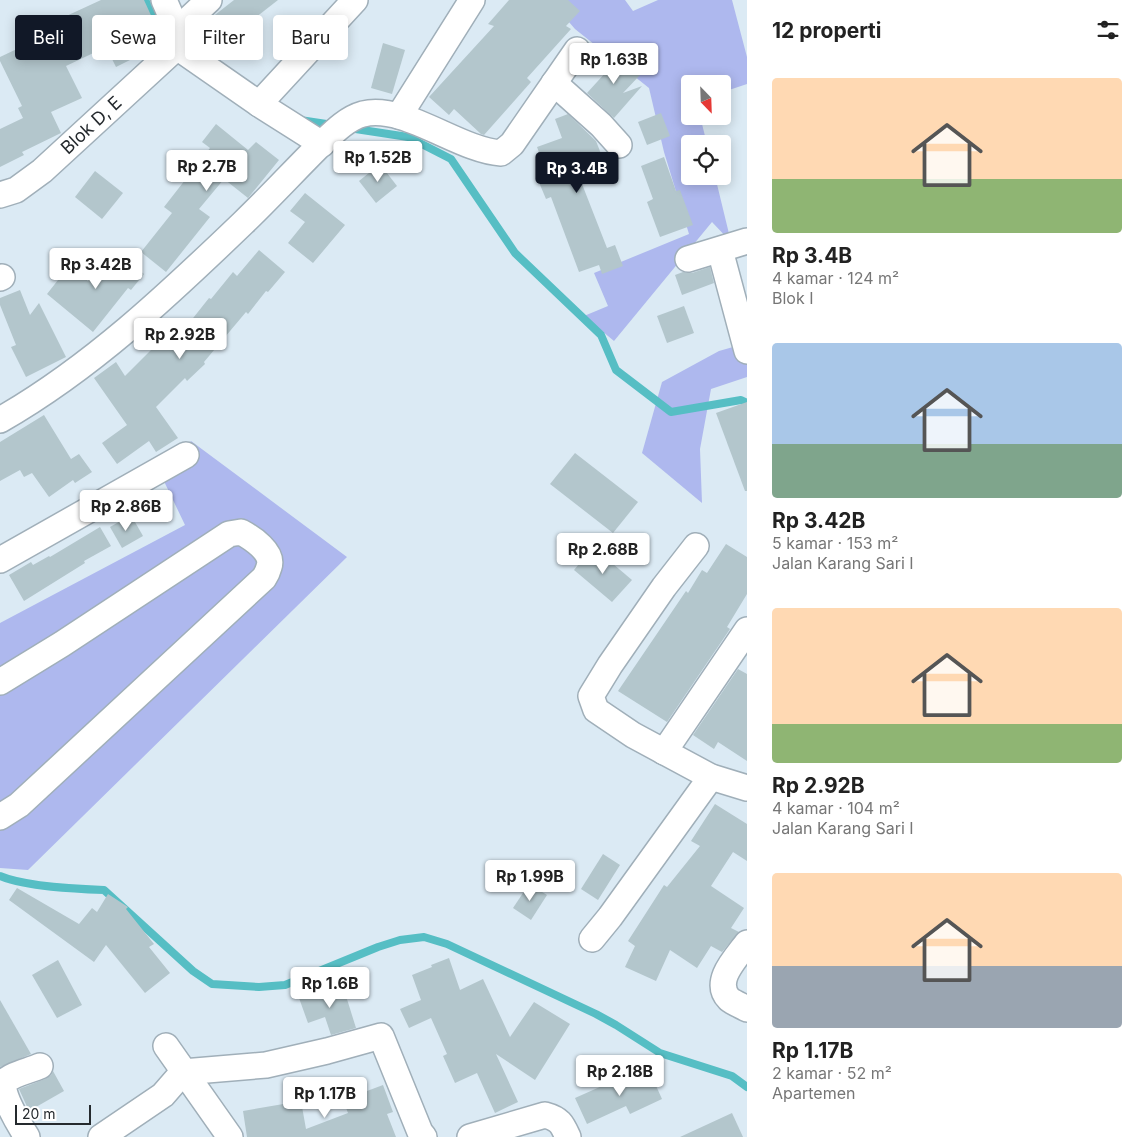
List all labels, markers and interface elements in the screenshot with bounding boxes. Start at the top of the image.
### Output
chip: Beli [15,15,82,60]
chip: Sewa [92,15,175,60]
chip: Filter [185,15,263,60]
chip: Baru [273,15,348,60]
icon: filters [1094,16,1122,44]
text: 12 properti [772,18,882,43]
pin: Rp 1.63B [562,42,666,85]
text: Rp 1.63B [580,49,648,69]
north arrow [681,75,731,125]
map controls [681,75,731,185]
street label: Blok D, E [56,92,126,158]
icon: home [902,110,992,200]
button: locate [681,135,731,185]
pin: Rp 1.52B [326,140,430,183]
text: Rp 1.52B [344,147,412,167]
pin: Rp 2.7B [161,150,253,192]
pin: Rp 3.4B [531,152,623,194]
text: Rp 2.7B [177,156,237,176]
text: Rp 3.4B [546,158,608,178]
text: Rp 3.4B [772,243,852,268]
pin: Rp 3.42B [44,248,148,290]
text: Rp 3.42B [60,254,132,274]
text: 4 kamar · 124 m² [772,268,899,288]
text: Blok I [772,288,814,308]
pin: Rp 2.92B [128,318,232,360]
text: Rp 2.92B [145,324,215,344]
icon: home [902,375,992,465]
pin: Rp 2.86B [74,490,178,532]
text: Rp 2.86B [91,496,161,516]
text: Rp 3.42B [772,508,865,533]
pin: Rp 2.68B [551,532,655,575]
text: 5 kamar · 153 m² [772,533,898,553]
text: Rp 2.68B [568,539,638,559]
text: Jalan Karang Sari I [772,553,914,573]
icon: home [902,640,992,730]
text: Rp 2.92B [772,773,865,798]
text: 4 kamar · 104 m² [772,798,900,818]
text: Jalan Karang Sari I [772,818,914,838]
pin: Rp 1.99B [478,860,582,902]
text: Rp 1.99B [496,866,564,886]
icon: home [902,905,992,995]
pin: Rp 1.6B [284,966,376,1009]
text: Rp 1.6B [301,973,359,993]
text: Rp 1.17B [772,1038,853,1063]
pin: Rp 2.18B [568,1054,672,1097]
text: Rp 2.18B [587,1061,653,1081]
text: 2 kamar · 52 m² [772,1063,892,1083]
pin: Rp 1.17B [273,1076,377,1119]
text: Rp 1.17B [294,1083,356,1103]
text: Apartemen [772,1083,855,1103]
scale bar [15,1102,91,1125]
text: 20 m [22,1105,56,1122]

